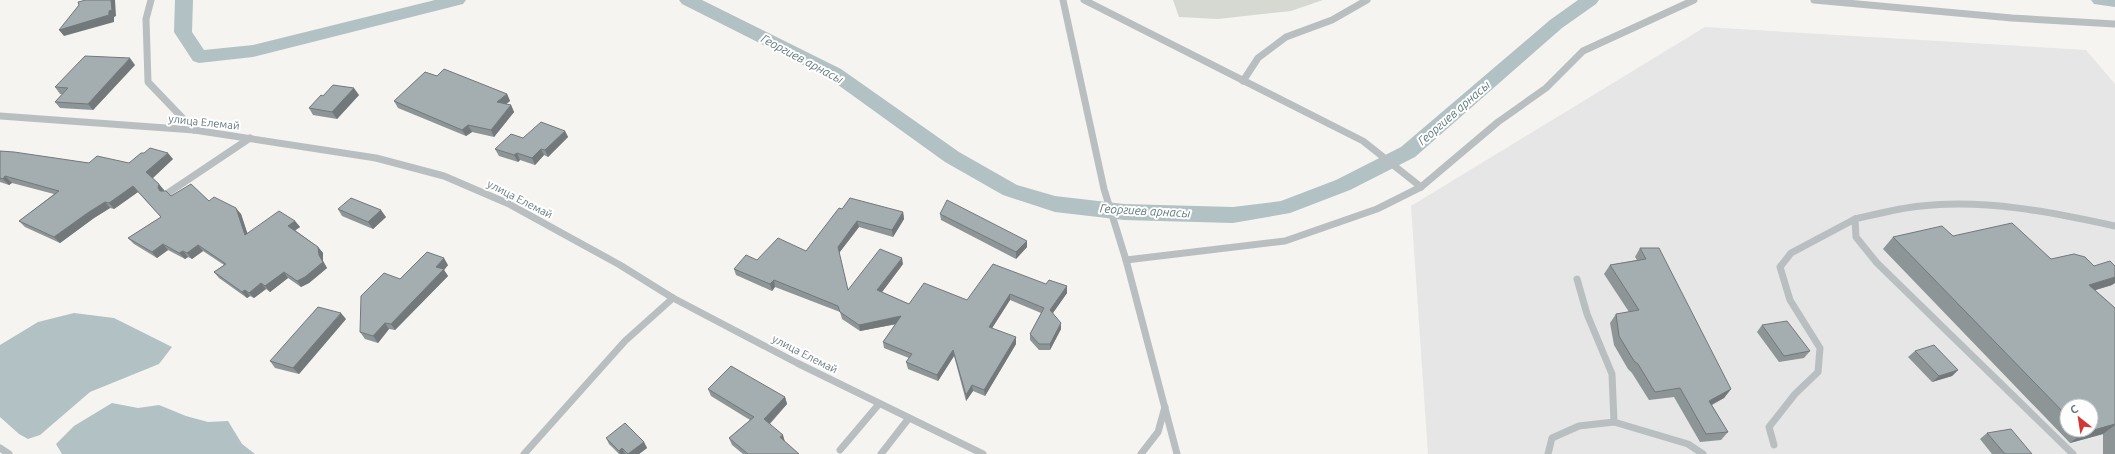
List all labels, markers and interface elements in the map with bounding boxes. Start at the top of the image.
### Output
water label: Георгиев арнасы [759,31,846,86]
water label: Георгиев арнасы [1415,78,1492,147]
street label: улица Елемай [168,112,240,132]
street label: улица Елемай [485,177,555,221]
water label: Георгиев арнасы [1099,202,1191,219]
street label: улица Елемай [770,332,840,376]
north arrow [2059,398,2099,438]
text: С [2068,402,2080,416]

